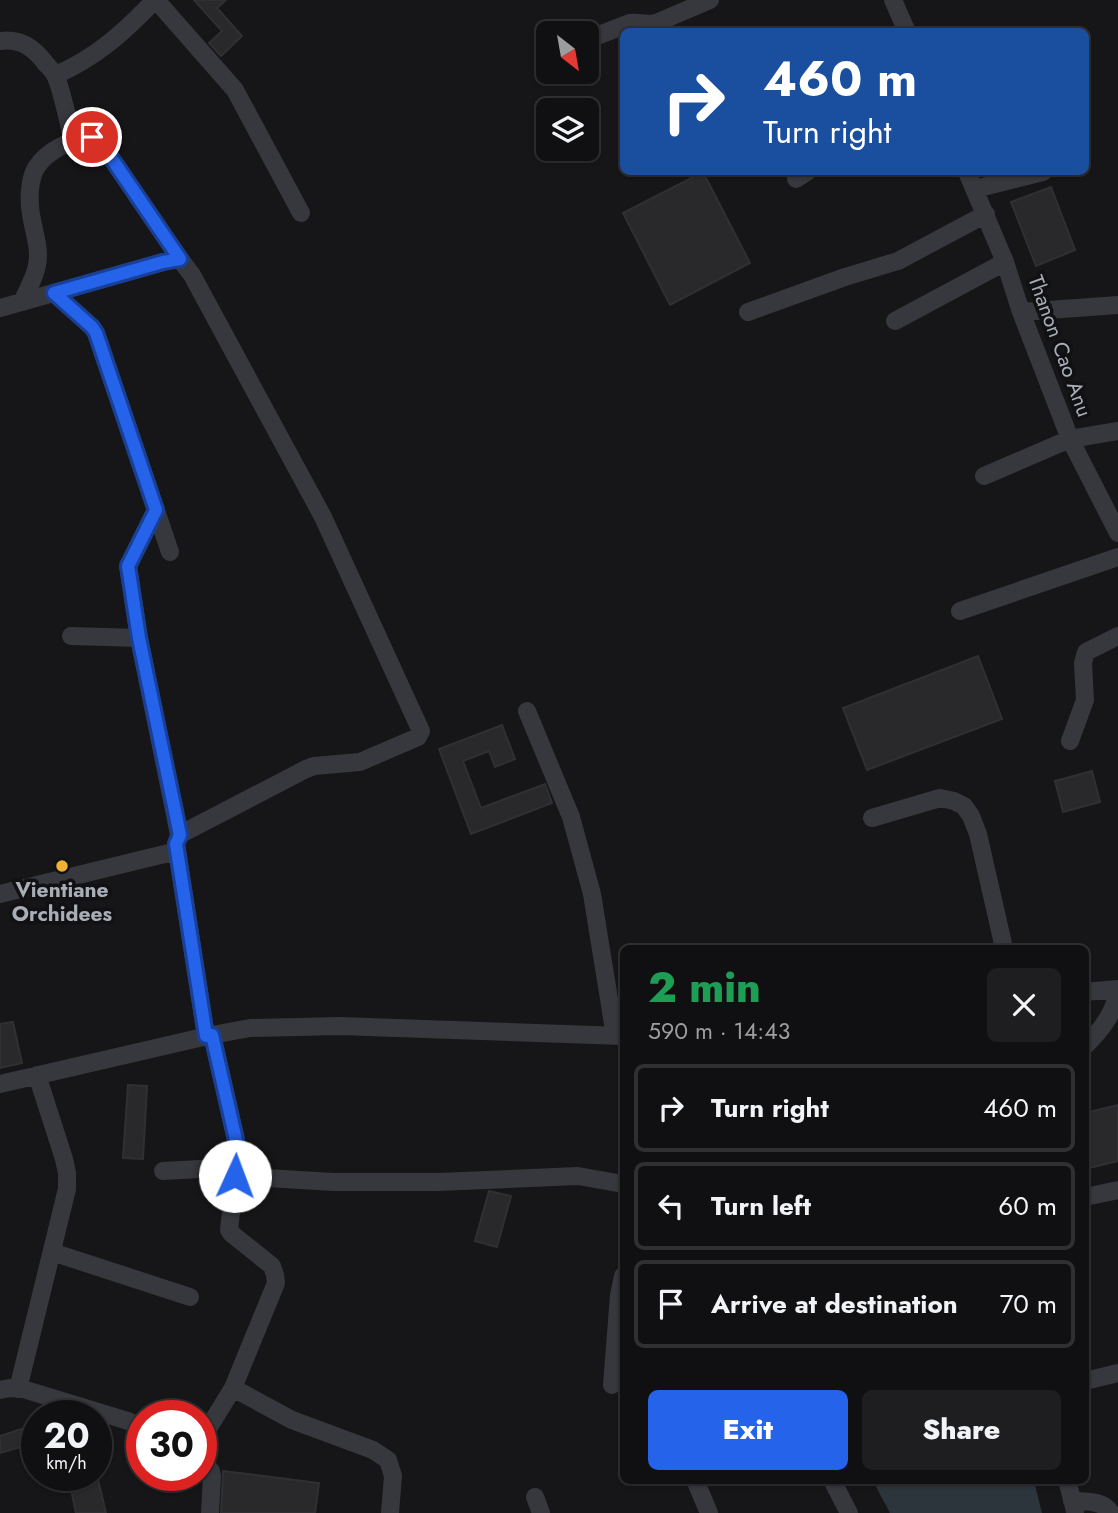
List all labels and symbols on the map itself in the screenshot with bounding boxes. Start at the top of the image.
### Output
north arrow [536,21,598,84]
pin [62,107,122,167]
street label: Thanon Cao Anu [1020,271,1100,421]
marker: Vientiane Orchidees [54,858,70,874]
place label: Vientiane Orchidees [12,875,113,929]
position arrow [198,1139,272,1213]
speed limit sign: 30 [126,1400,217,1491]

